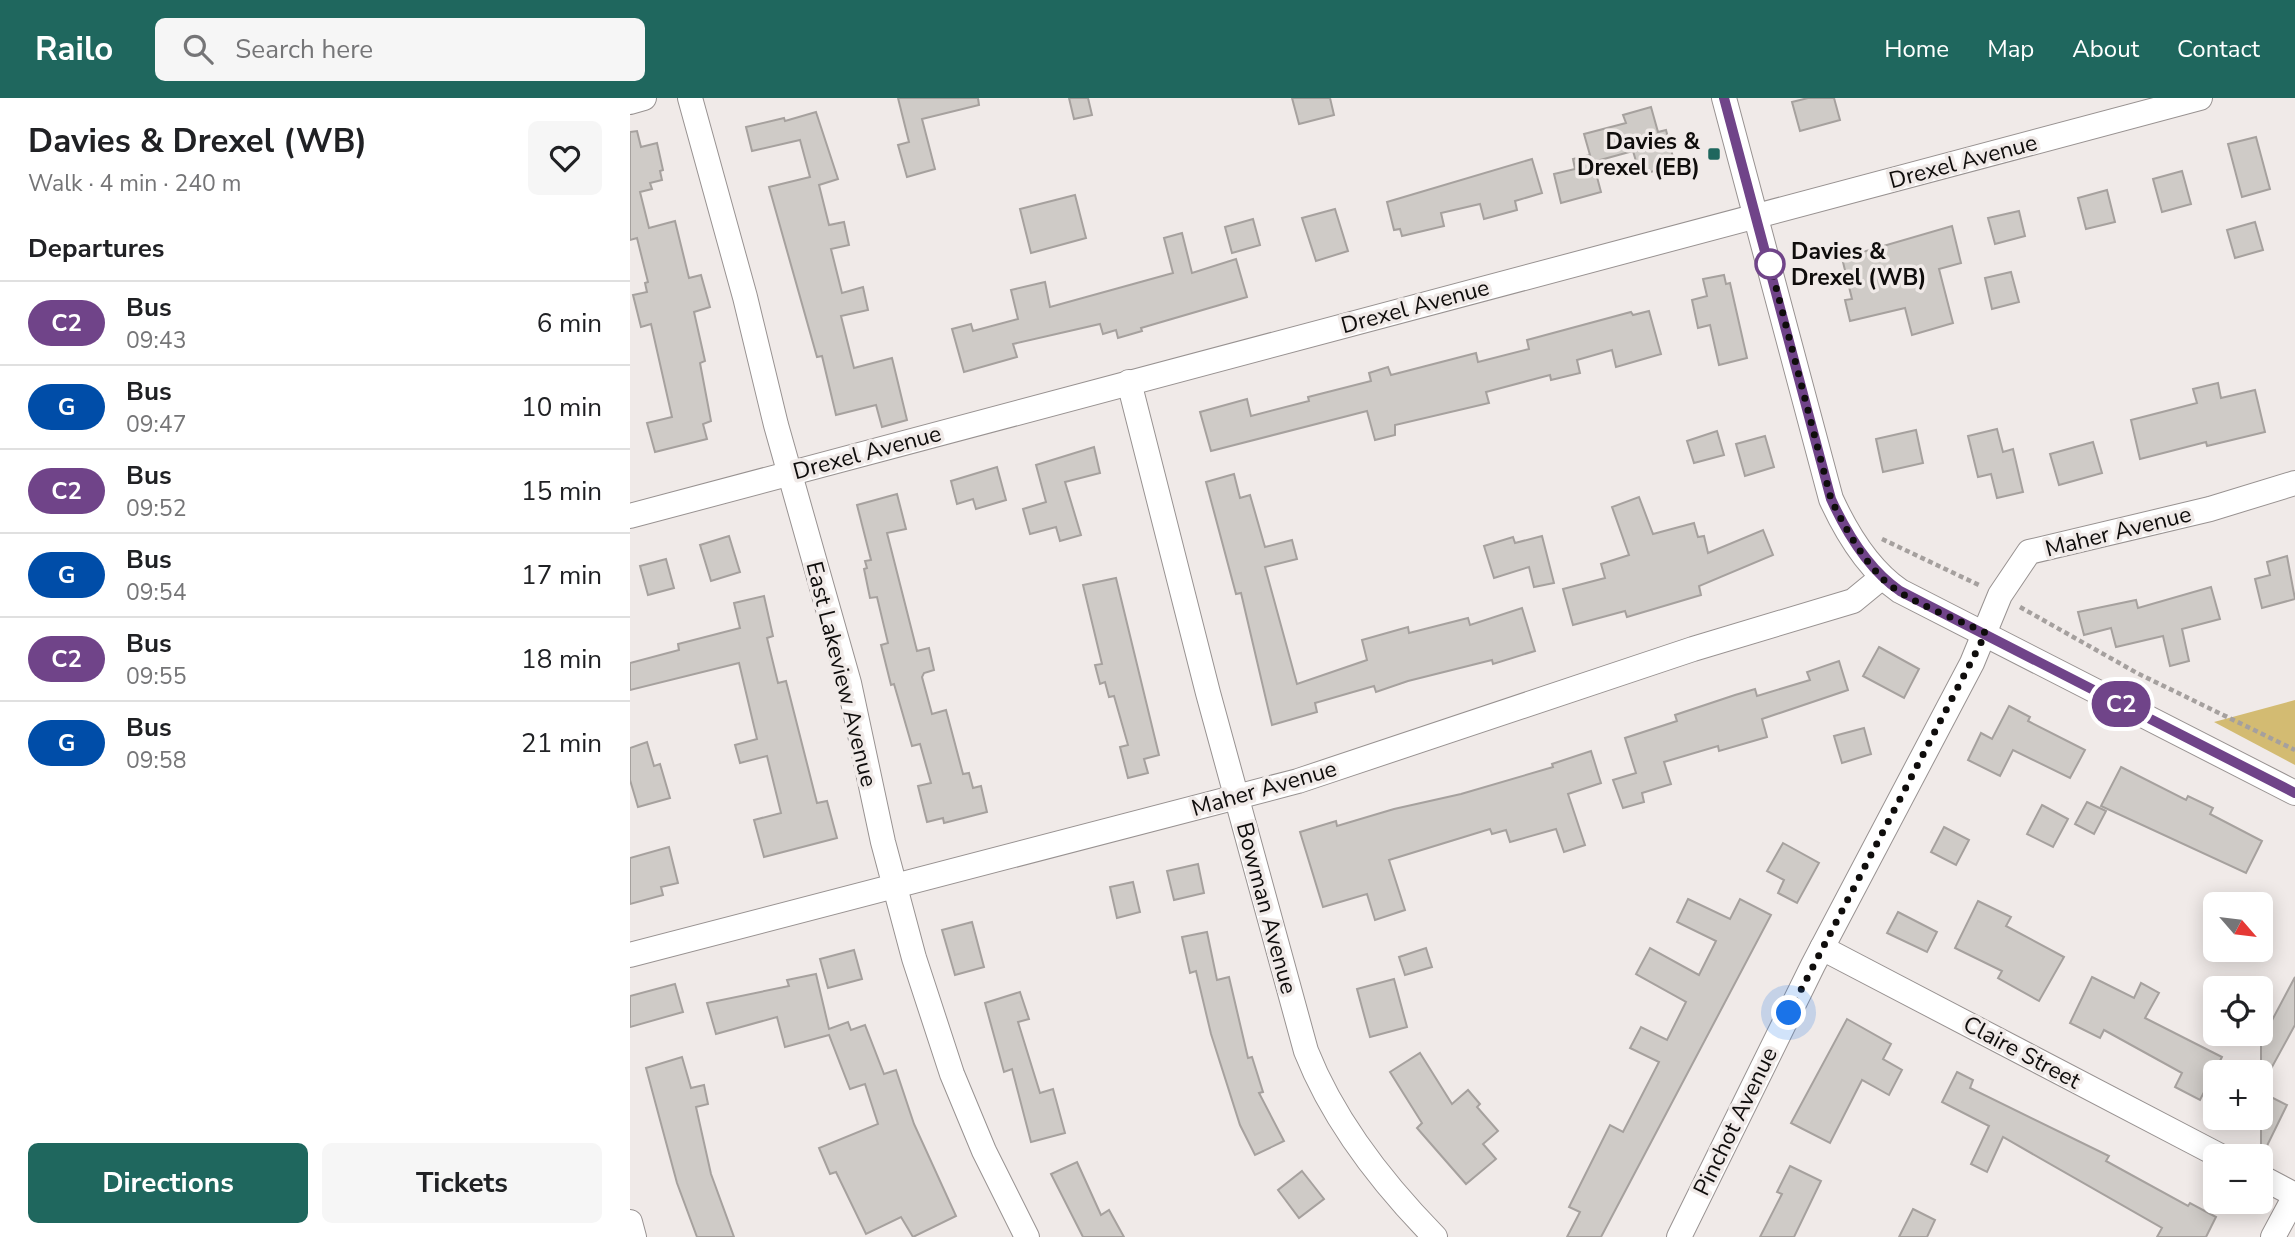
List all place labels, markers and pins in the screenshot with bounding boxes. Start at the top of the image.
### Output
place label: Davies & Drexel (EB) [1577,126,1700,183]
marker: Davies & Drexel (EB) [1706,146,1722,162]
place label: Davies & Drexel (WB) [1791,236,1927,293]
marker: Davies & Drexel (WB) [1755,249,1785,279]

